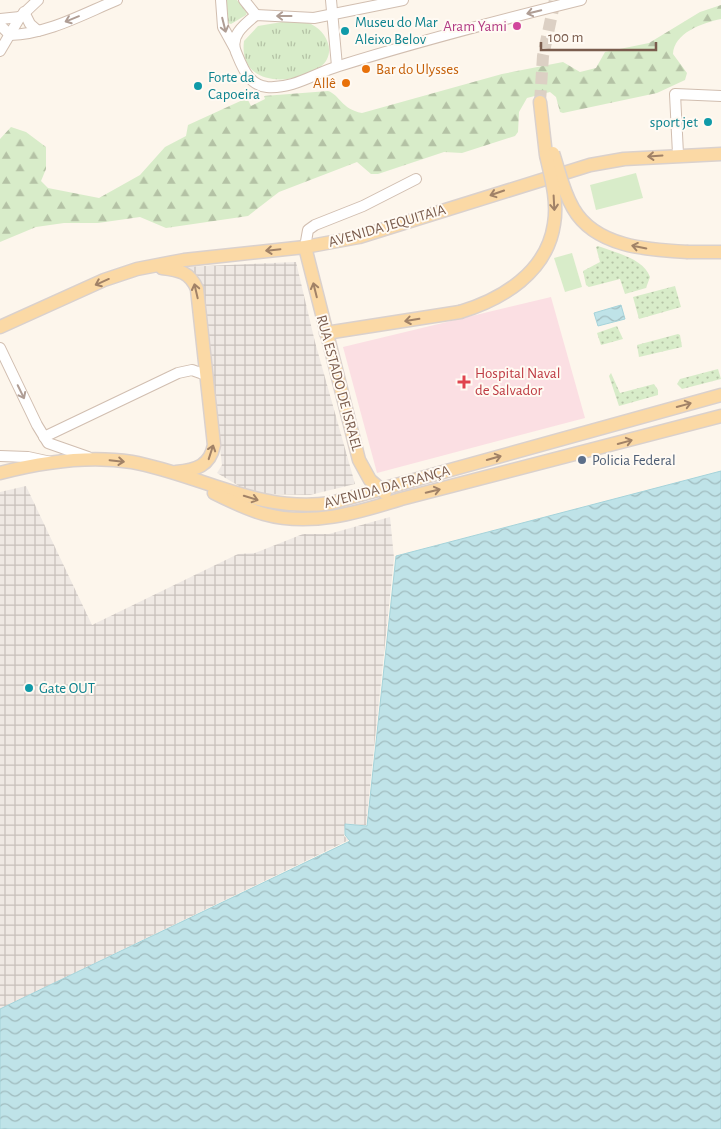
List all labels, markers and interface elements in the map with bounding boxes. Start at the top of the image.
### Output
one-way arrow [527,8,543,17]
one-way arrow [277,11,293,21]
one-way arrow [65,14,80,24]
place label: Museu do Mar Aleixo Belov [355,15,438,47]
one-way arrow [220,16,229,32]
place label: Aram Yami [443,19,507,34]
marker: Aram Yami [511,20,523,32]
scale bar [541,20,656,52]
marker: Museu do Mar Aleixo Belov [339,25,351,37]
text: 100 m [548,30,583,45]
place label: Bar do Ulysses [376,62,459,77]
marker: Bar do Ulysses [360,63,372,75]
place label: Forte da Capoeira [208,70,260,102]
place label: Allê [313,76,336,91]
marker: Allê [340,77,352,89]
marker: Forte da Capoeira [192,80,204,92]
place label: sport jet [650,115,698,130]
marker: sport jet [702,116,714,128]
one-way arrow [647,152,663,161]
one-way arrow [489,188,505,198]
one-way arrow [550,194,559,210]
street label: AVENIDA JEQUITAIA [327,202,448,250]
one-way arrow [632,242,648,251]
one-way arrow [265,246,281,255]
one-way arrow [95,277,110,287]
one-way arrow [310,283,319,299]
one-way arrow [191,284,201,300]
street label: RUA ESTADO DE ISRAEL [314,313,365,453]
one-way arrow [405,315,421,325]
place label: Hospital Naval de Salvador [475,366,560,398]
marker: Hospital Naval de Salvador [457,375,471,389]
one-way arrow [17,384,26,399]
one-way arrow [676,400,692,410]
one-way arrow [616,437,632,447]
one-way arrow [206,444,216,460]
one-way arrow [486,453,502,462]
place label: Policia Federal [592,453,676,468]
marker: Policia Federal [576,454,588,466]
one-way arrow [109,456,125,466]
street label: AVENIDA DA FRANÇA [323,463,452,511]
one-way arrow [425,486,441,495]
one-way arrow [243,493,259,503]
place label: Gate OUT [39,681,96,696]
marker: Gate OUT [23,682,35,694]

